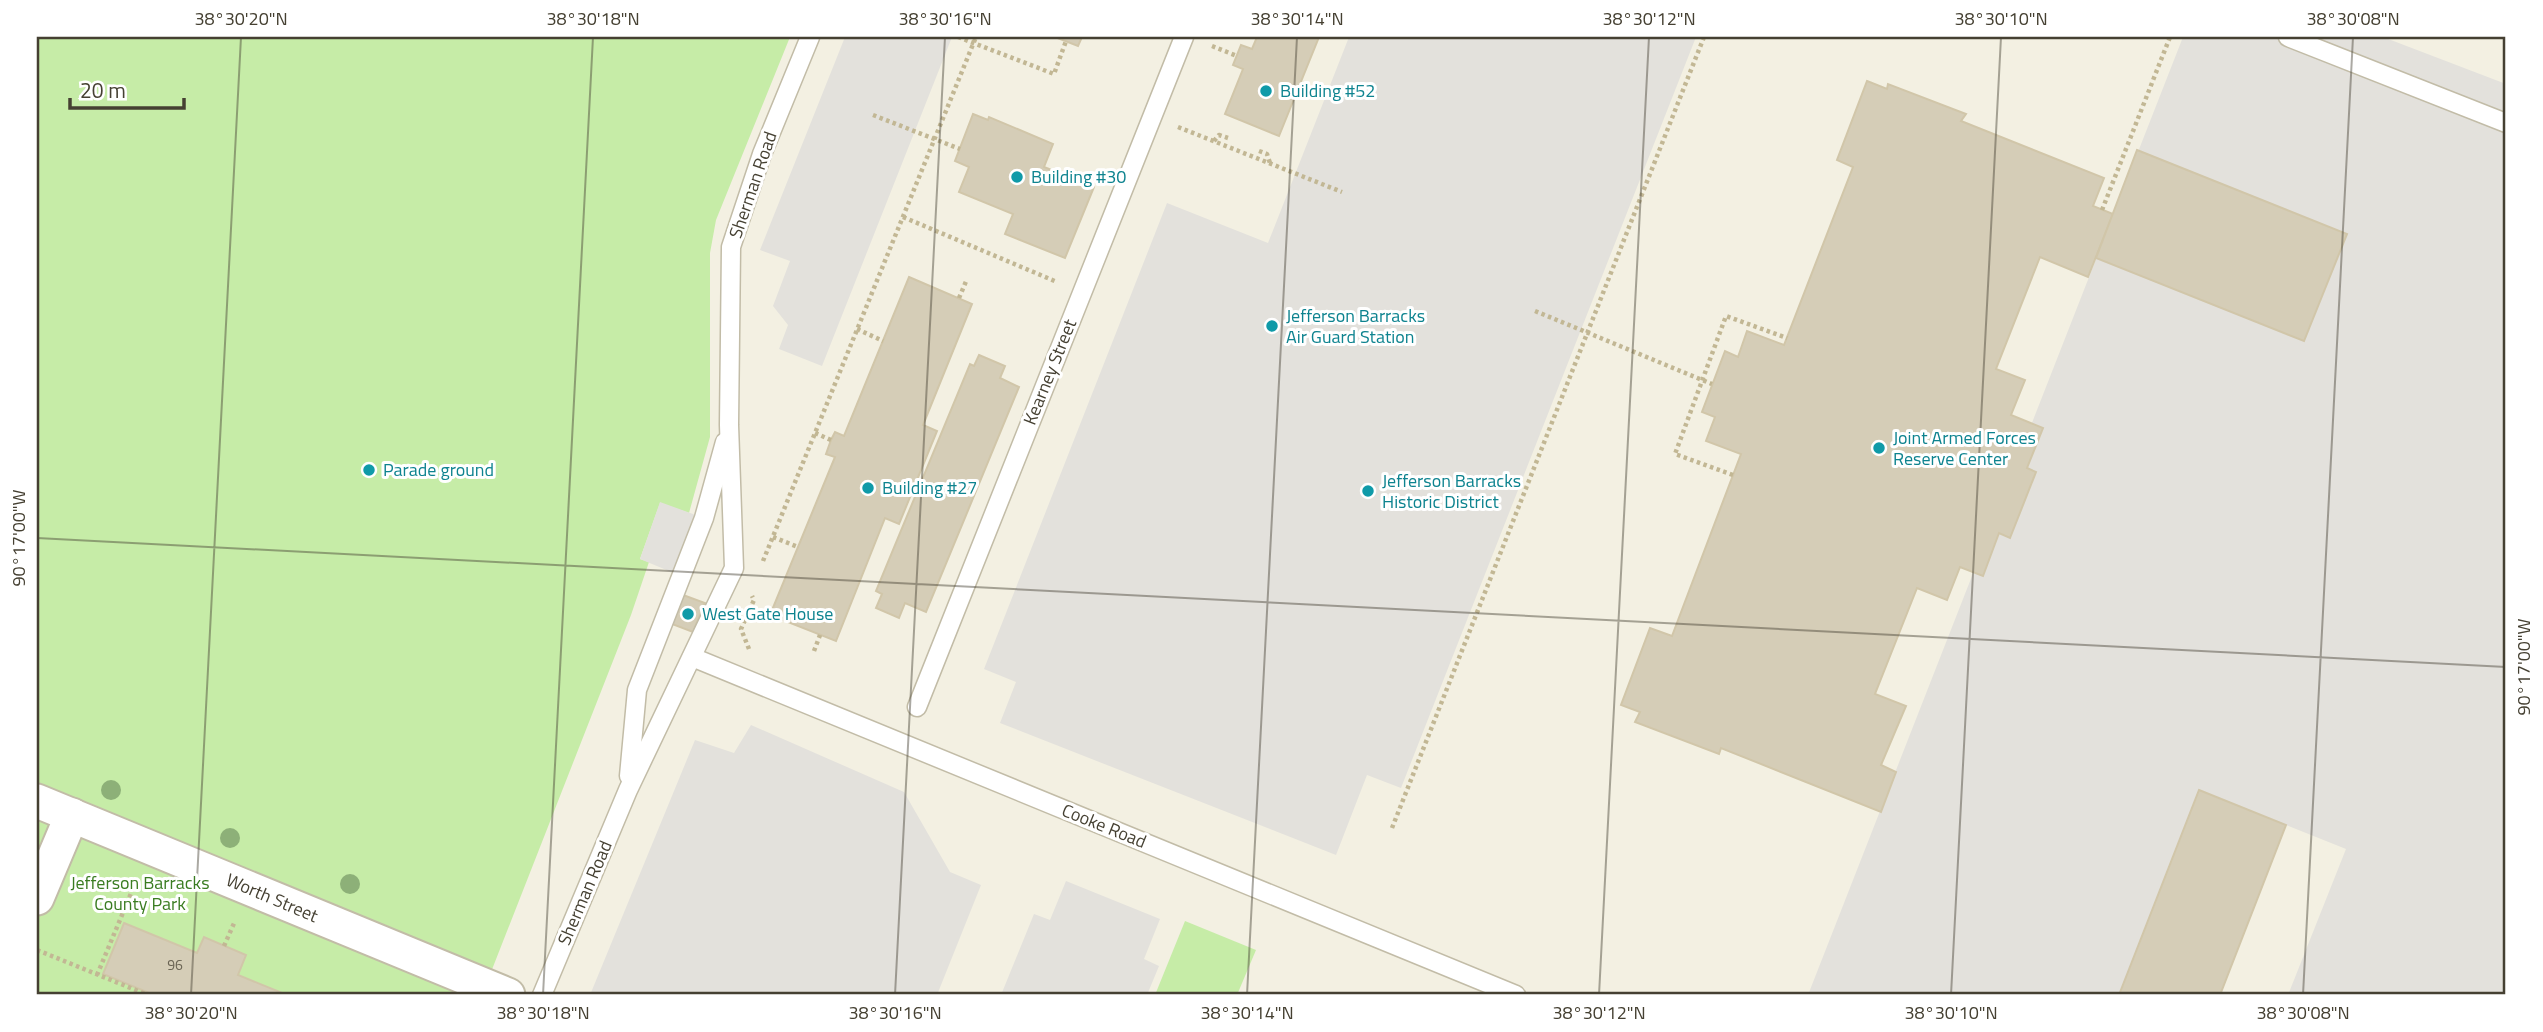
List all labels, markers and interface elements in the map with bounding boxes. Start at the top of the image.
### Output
text: 38°30'20"N [194,5,288,32]
text: 38°30'18"N [546,5,640,32]
text: 38°30'16"N [898,5,992,32]
text: 38°30'14"N [1250,5,1344,32]
text: 38°30'12"N [1602,5,1696,32]
text: 38°30'10"N [1954,5,2048,32]
text: 38°30'08"N [2306,5,2400,32]
scale bar [70,66,184,110]
text: 20 m [80,74,126,106]
place label: Building #52 [1280,77,1375,104]
marker: Building #52 [1258,83,1274,99]
street label: Sherman Road [722,128,783,242]
place label: Building #30 [1031,163,1126,190]
marker: Building #30 [1009,169,1025,185]
place label: Jefferson Barracks Air Guard Station [1286,302,1425,350]
street label: Kearney Street [1016,314,1083,429]
marker: Jefferson Barracks Air Guard Station [1264,318,1280,334]
place label: Joint Armed Forces Reserve Center [1893,424,2036,472]
marker: Joint Armed Forces Reserve Center [1871,440,1887,456]
place label: Parade ground [383,456,494,483]
marker: Parade ground [361,462,377,478]
place label: Jefferson Barracks Historic District [1382,467,1521,515]
place label: Building #27 [882,474,977,501]
marker: Building #27 [860,480,876,496]
marker: Jefferson Barracks Historic District [1360,483,1376,499]
text: 90°17'00"W [5,489,32,586]
place label: West Gate House [702,600,833,627]
marker: West Gate House [680,606,696,622]
text: 90°17'00"W [2510,618,2537,715]
street label: Cooke Road [1058,796,1151,855]
street label: Sherman Road [550,836,619,949]
street label: Worth Street [222,866,323,929]
park label: Jefferson Barracks County Park [70,869,210,917]
house number: 96 [167,954,183,975]
text: 38°30'20"N [144,999,238,1026]
text: 38°30'18"N [496,999,590,1026]
text: 38°30'16"N [848,999,942,1026]
text: 38°30'14"N [1200,999,1294,1026]
text: 38°30'12"N [1552,999,1646,1026]
text: 38°30'10"N [1904,999,1998,1026]
text: 38°30'08"N [2256,999,2350,1026]

